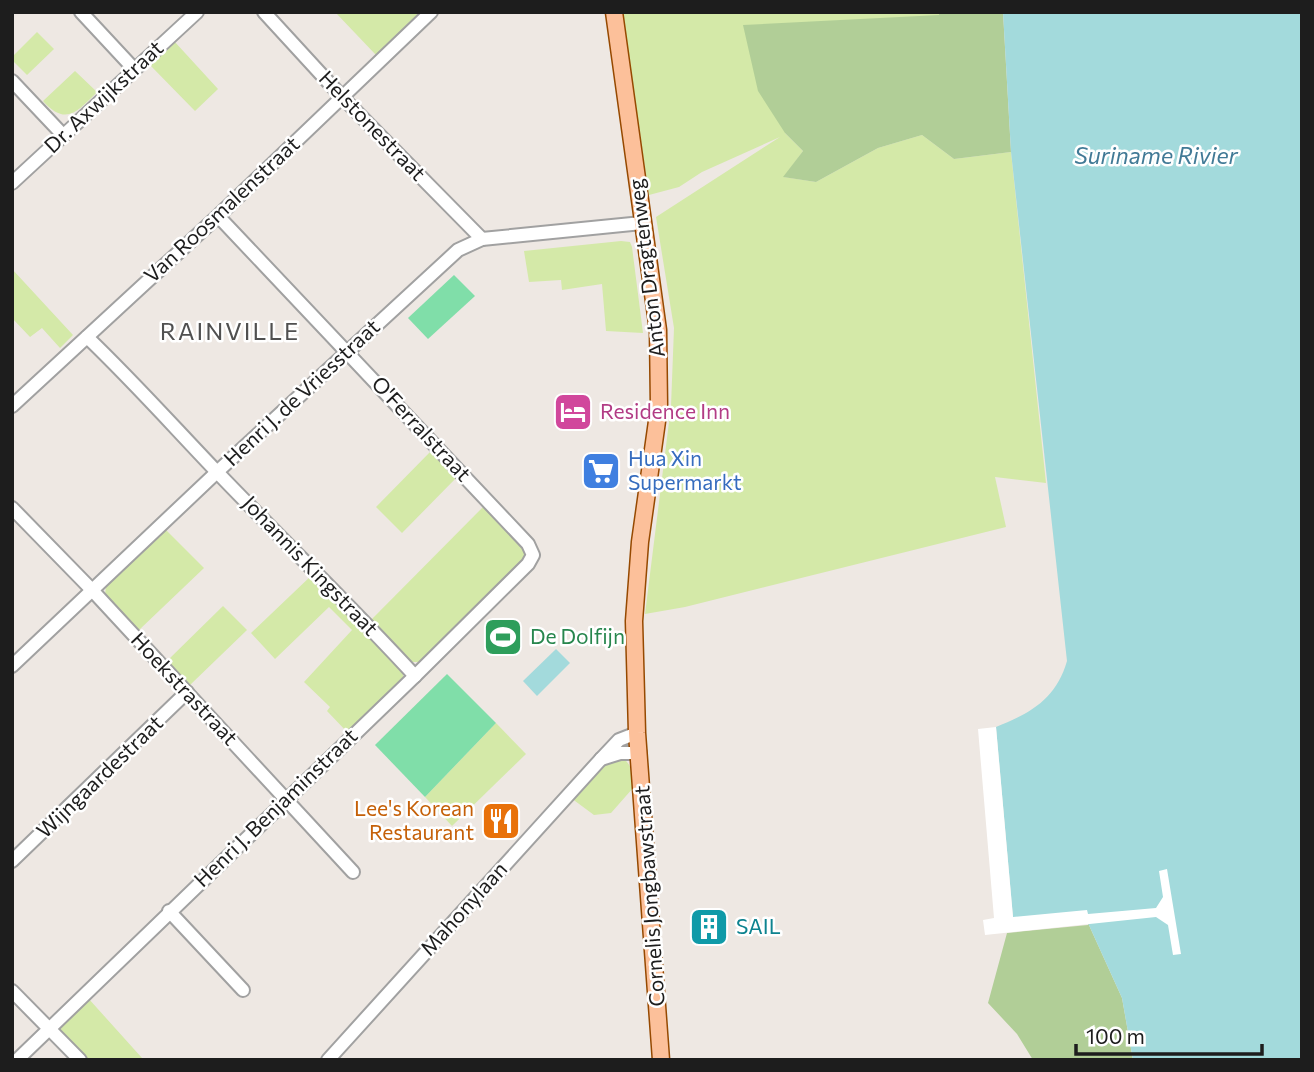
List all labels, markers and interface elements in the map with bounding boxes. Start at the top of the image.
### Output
street label: Dr. Axwijkstraat [38,34,168,157]
street label: Helstonestraat [315,65,432,185]
street label: Van Roosmalenstraat [138,131,304,287]
water label: Suriname Rivier [1074,141,1239,169]
street label: Anton Dragtenweg [622,177,669,359]
street label: Henri J. de Vriesstraat [218,313,384,470]
district label: RAINVILLE [160,316,300,345]
street label: O'Ferralstraat [367,371,477,485]
hotel icon: Residence Inn [552,391,594,433]
place label: Residence Inn [600,398,730,423]
place label: Hua Xin Supermarkt [628,445,742,494]
supermarket icon: Hua Xin Supermarkt [580,450,622,492]
street label: Johannis Kingstraat [238,490,384,640]
sports icon: De Dolfijn [482,616,524,658]
place label: De Dolfijn [530,623,625,648]
street label: Hoekstrastraat [127,626,244,749]
street label: Wijngaardestraat [31,709,167,842]
street label: Henri J. Benjaminstraat [188,722,362,891]
street label: Cornelis Jongbawstraat [628,785,669,1008]
place label: Lee's Korean Restaurant [354,795,474,844]
restaurant icon: Lee's Korean Restaurant [480,800,522,842]
street label: Mahonylaan [414,856,511,960]
building icon: SAIL [688,906,730,948]
place label: SAIL [736,913,781,938]
scale bar [1076,1012,1262,1056]
text: 100 m [1086,1023,1145,1048]

